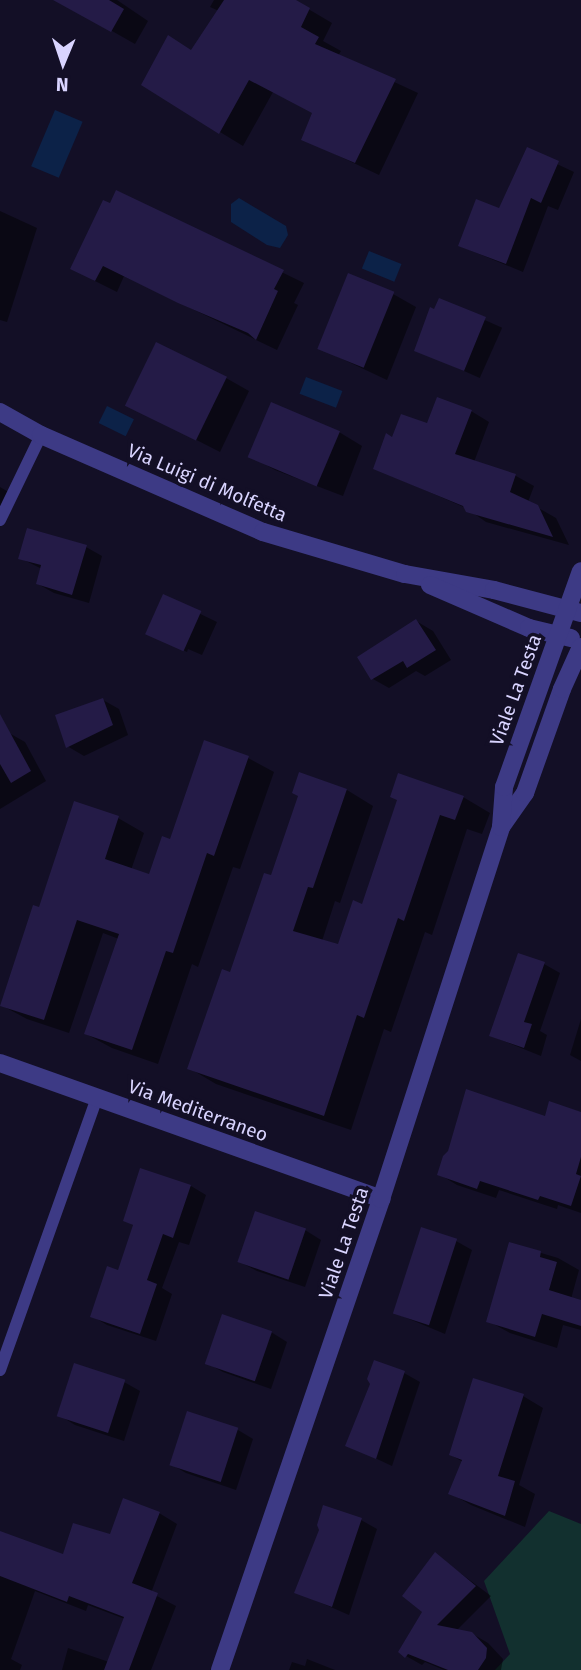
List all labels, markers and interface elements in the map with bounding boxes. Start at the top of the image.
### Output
north arrow [28,28,98,98]
text: N [56,73,69,96]
street label: Via Luigi di Molfetta [124,439,290,527]
street label: Viale La Testa [485,631,547,749]
street label: Via Mediterraneo [125,1075,271,1147]
street label: Viale La Testa [314,1184,374,1302]

